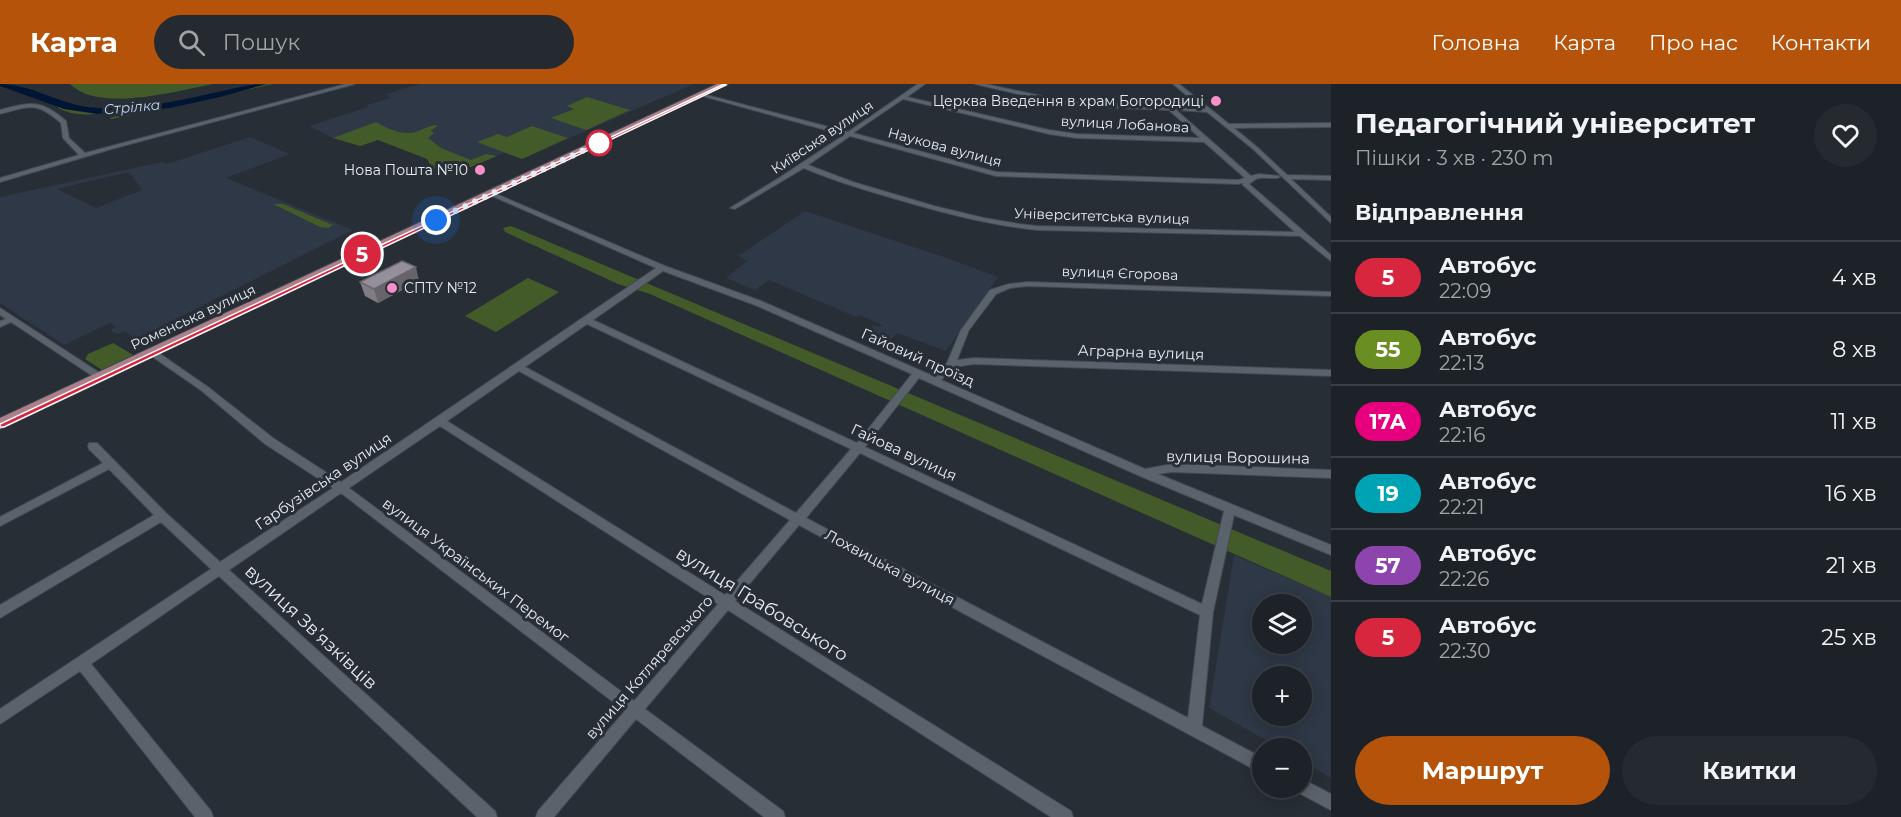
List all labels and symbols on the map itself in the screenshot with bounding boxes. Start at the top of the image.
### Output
place label: Церква Введення в храм Богородиці [933,92,1204,110]
marker: Церква Введення в храм Богородиці [1209,94,1223,108]
water label: Стрілка [103,96,161,118]
street label: Київська вулиця [767,96,877,178]
street label: вулиця Лобанова [1060,112,1190,136]
street label: Наукова вулиця [886,123,1004,171]
unlabelled marker [586,130,612,156]
place label: Нова Пошта №10 [344,161,468,179]
marker: Нова Пошта №10 [473,163,487,177]
street label: Університетська вулиця [1014,204,1190,228]
your location [421,205,451,235]
line badge: 5 [342,234,382,274]
street label: вулиця Єгорова [1061,262,1179,284]
place label: СПТУ №12 [404,279,477,297]
street label: Роменська вулиця [128,280,258,354]
marker: СПТУ №12 [385,281,399,295]
street label: Гайовий проїзд [858,323,978,391]
street label: Аграрна вулиця [1077,340,1205,364]
street label: Гайова вулиця [848,419,960,485]
street label: Гарбузівська вулиця [251,428,395,534]
street label: вулиця Ворошина [1166,446,1310,468]
street label: вулиця Українських Перемог [379,493,574,647]
street label: Лохвицька вулиця [822,525,958,609]
street label: вулиця Грабовського [672,542,852,666]
street label: вулиця Звʼязківців [240,560,382,694]
street label: вулиця Котляревського [581,591,717,743]

